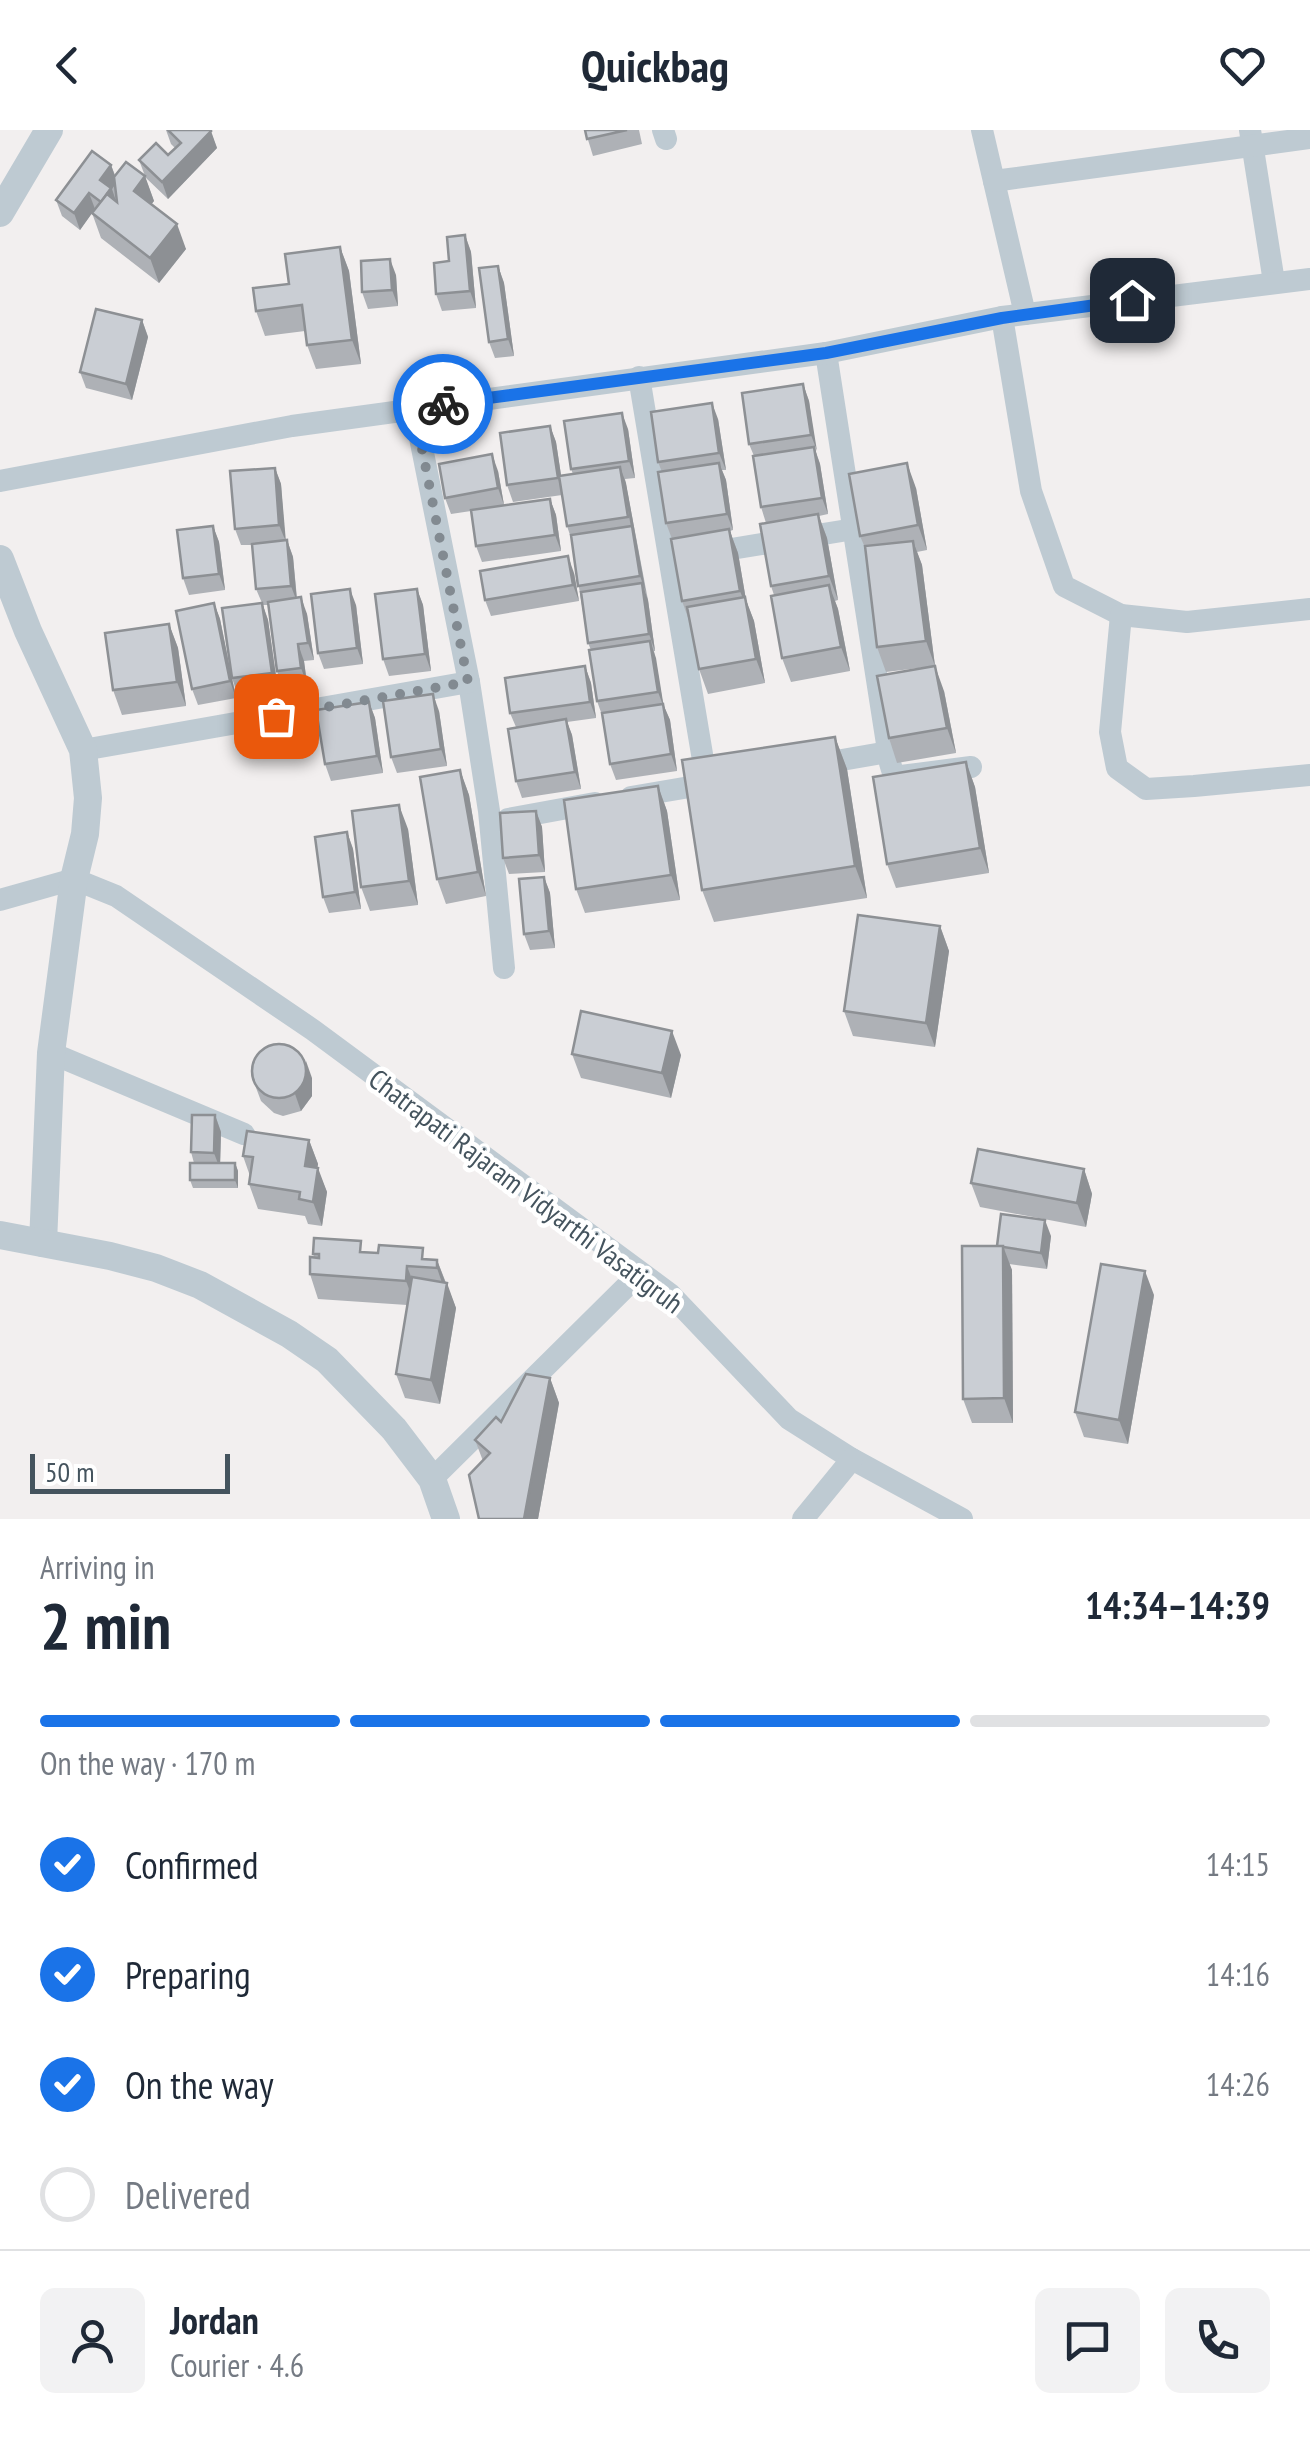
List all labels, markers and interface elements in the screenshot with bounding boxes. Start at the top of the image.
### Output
text: Quickbag [581,36,729,94]
icon: back [40,38,95,93]
icon: heart [1215,38,1270,93]
pin [1090,258,1175,343]
icon: home [1105,273,1160,328]
courier [393,354,493,454]
icon: bike [416,377,471,432]
pin [234,674,319,759]
icon: bag [249,689,304,744]
street label: Chatrapati Rajaram Vidyarthi Vasatigruh [362,1060,691,1321]
scale bar [30,1449,230,1494]
text: 50 m [45,1453,94,1490]
text: Arriving in [40,1546,155,1588]
text: 14:34–14:39 [1085,1580,1270,1629]
text: 2 min [40,1583,171,1667]
text: On the way · 170 m [40,1742,255,1784]
icon: check [40,1837,95,1892]
text: Confirmed [125,1840,258,1889]
text: 14:15 [1206,1843,1270,1885]
icon: check [40,1947,95,2002]
text: Preparing [125,1950,251,1999]
text: 14:16 [1206,1953,1270,1995]
icon: check [40,2057,95,2112]
text: On the way [125,2060,273,2109]
text: 14:26 [1206,2063,1270,2105]
text: Delivered [125,2170,251,2219]
button: person [40,2288,145,2393]
button: chat [1035,2288,1140,2393]
button: phone [1165,2288,1270,2393]
text: Jordan [170,2295,259,2344]
text: Courier · 4.6 [170,2344,304,2386]

